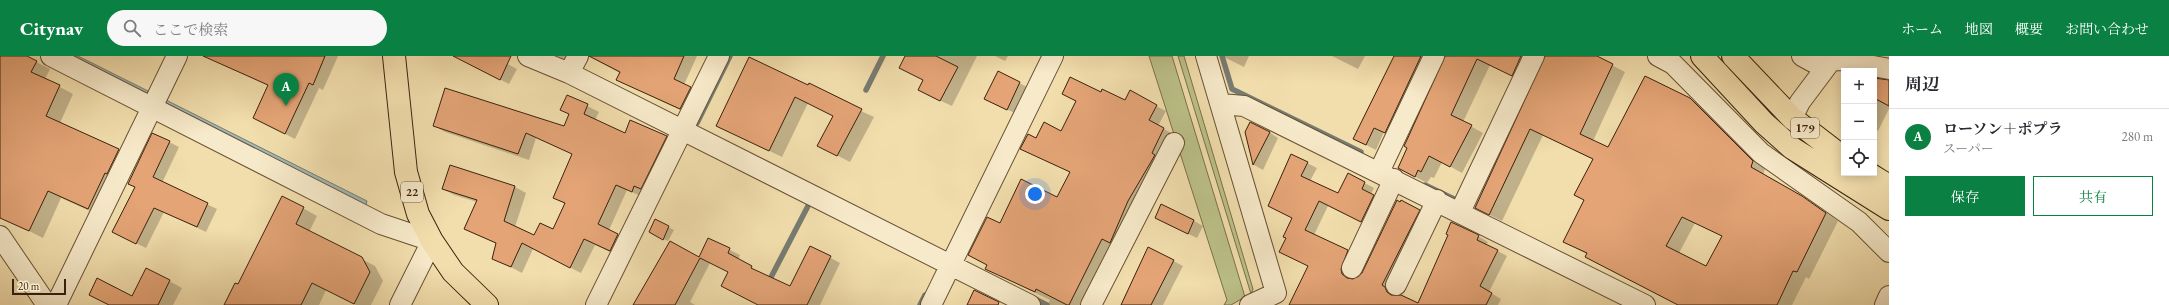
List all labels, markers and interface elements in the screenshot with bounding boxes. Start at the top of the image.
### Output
search box [107,10,387,46]
text: Citynav [20,16,83,41]
icon: search [121,17,143,39]
text: ここで検索 [153,20,228,39]
text: ホーム [1901,20,1943,38]
text: 地図 [1965,20,1993,38]
text: 概要 [2015,20,2043,38]
text: お問い合わせ [2065,20,2149,38]
map controls [1841,68,1877,176]
button: + [1841,68,1877,104]
pin: A [273,73,299,106]
text: 周辺 [1905,73,1939,95]
button: − [1841,104,1877,140]
road number: 179 [1791,118,1819,138]
text: ローソン＋ポプラ [1943,119,2062,138]
text: A [1913,128,1923,145]
text: 280 m [2122,128,2153,145]
button: locate [1841,140,1877,176]
text: スーパー [1943,140,1994,157]
button: 保存 [1905,176,2025,216]
button: 共有 [2033,176,2153,216]
road number: 22 [401,182,423,202]
your location [1025,184,1045,204]
scale bar [12,277,66,296]
text: 20 m [18,279,39,293]

